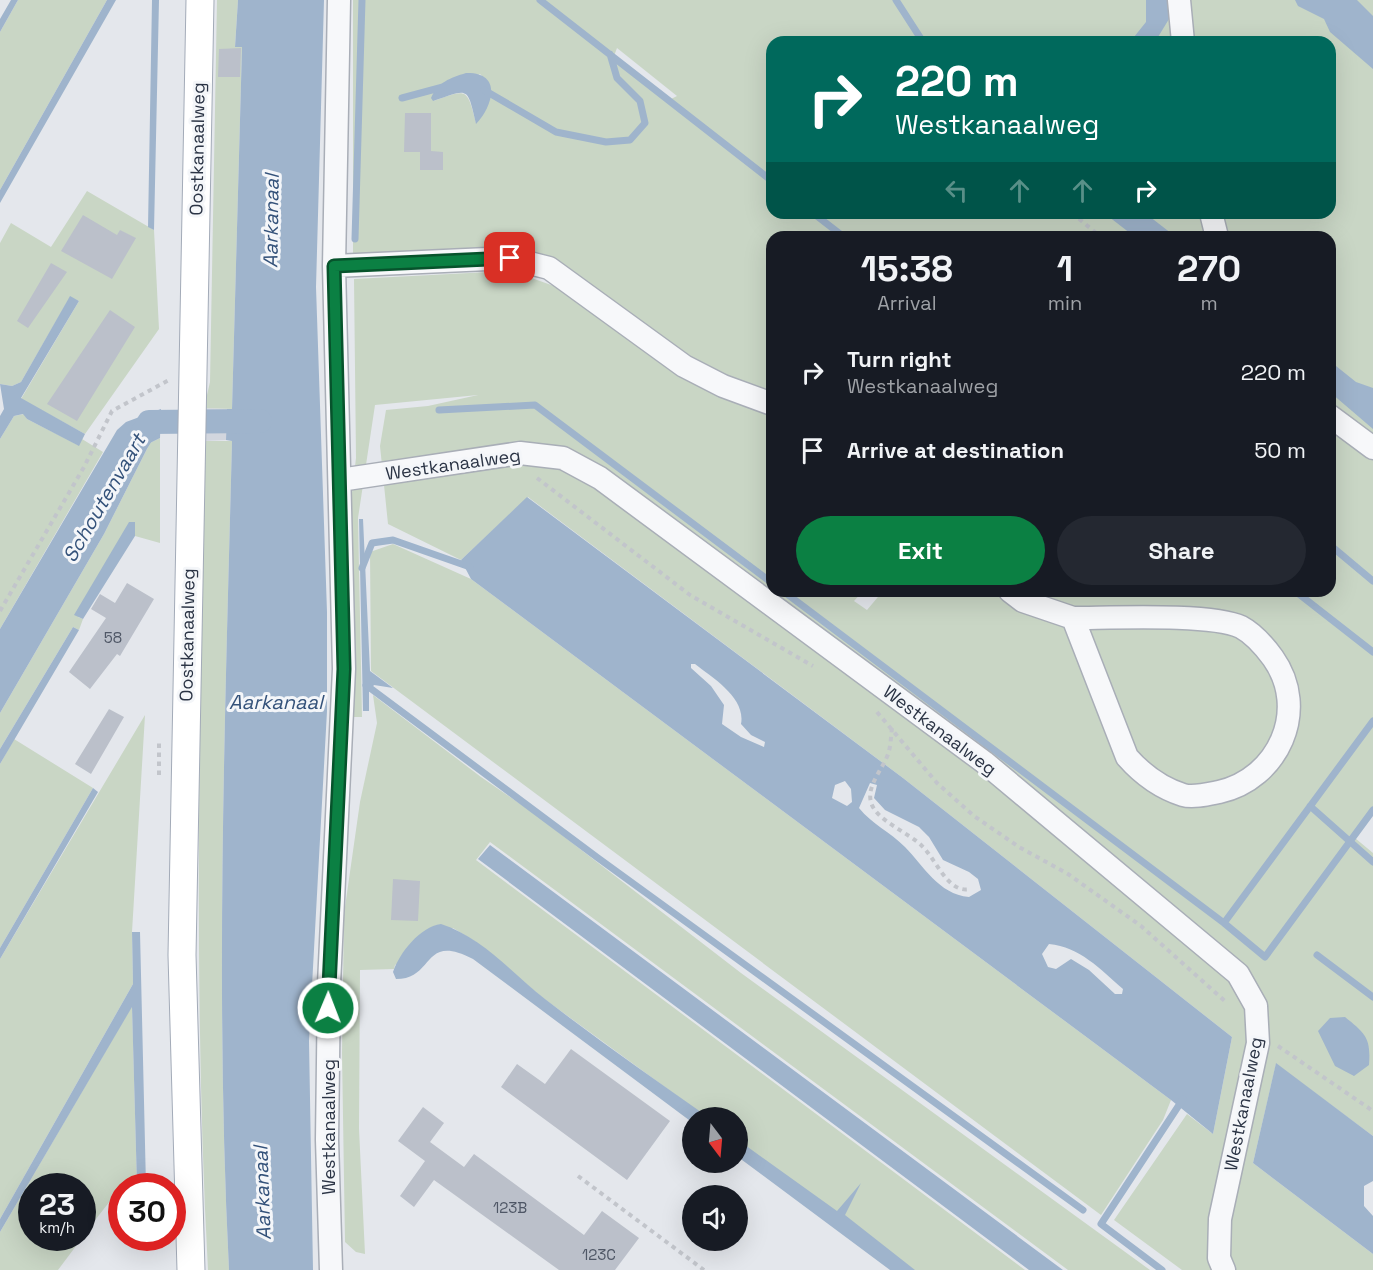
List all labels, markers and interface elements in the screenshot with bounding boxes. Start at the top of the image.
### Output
text: 220 m [895,55,1019,108]
icon: right [796,60,874,138]
street label: Oostkanaalweg [184,82,210,216]
text: Westkanaalweg [895,107,1099,142]
water label: Aarkanaal [257,172,285,268]
icon: left [940,174,973,207]
icon: ahead [1003,174,1036,207]
icon: ahead [1066,174,1099,207]
icon: right [1129,174,1162,207]
pin [484,232,535,283]
icon: arrive [493,241,526,274]
text: 15:38 [861,246,953,292]
text: 1 [1057,246,1073,292]
text: 270 [1177,246,1241,292]
text: Arrival [877,290,937,316]
text: min [1048,290,1082,316]
text: m [1200,290,1218,316]
text: Turn right [847,345,952,373]
icon: right [796,356,829,389]
text: 220 m [1241,358,1306,386]
text: Westkanaalweg [847,373,998,399]
water label: Schoutenvaart [57,428,152,567]
icon: arrive [796,434,829,467]
text: Arrive at destination [847,436,1064,464]
text: 50 m [1254,436,1306,464]
street label: Westkanaalweg [384,443,522,485]
button: Exit [796,516,1045,585]
button: Share [1057,516,1306,585]
street label: Oostkanaalweg [174,568,200,702]
house number: 58 [104,628,122,647]
street label: Westkanaalweg [879,680,1001,780]
water label: Aarkanaal [229,689,325,715]
position arrow [296,976,360,1040]
street label: Westkanaalweg [1219,1035,1267,1173]
street label: Westkanaalweg [317,1059,340,1195]
north arrow [682,1107,748,1173]
map controls [682,1107,748,1251]
water label: Aarkanaal [247,1144,277,1240]
speed limit sign: 30 [108,1173,186,1251]
text: 23 [39,1185,75,1224]
button: sound [682,1185,748,1251]
house number: 123B [493,1198,527,1217]
text: km/h [39,1218,75,1237]
house number: 123C [582,1245,616,1264]

